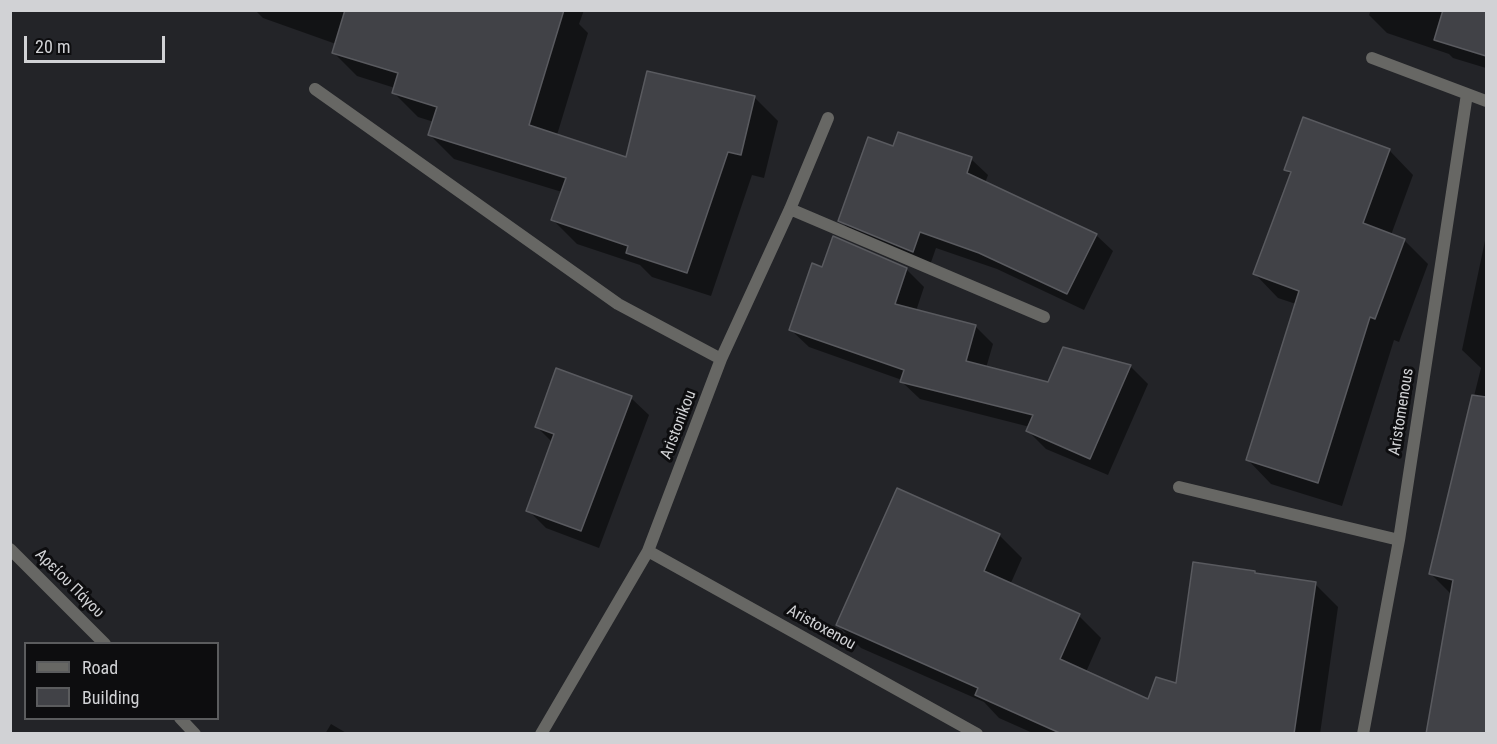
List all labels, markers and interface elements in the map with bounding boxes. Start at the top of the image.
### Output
scale bar [27,24,168,62]
text: 20 m [35,36,70,57]
street label: Aristomenous [1386,367,1418,457]
street label: Aristonikou [657,388,701,462]
street label: Αρείου Πάγου [31,546,107,622]
street label: Aristoxenou [783,601,859,655]
legend [24,642,219,720]
text: Road [82,657,118,678]
text: Building [82,687,139,708]

